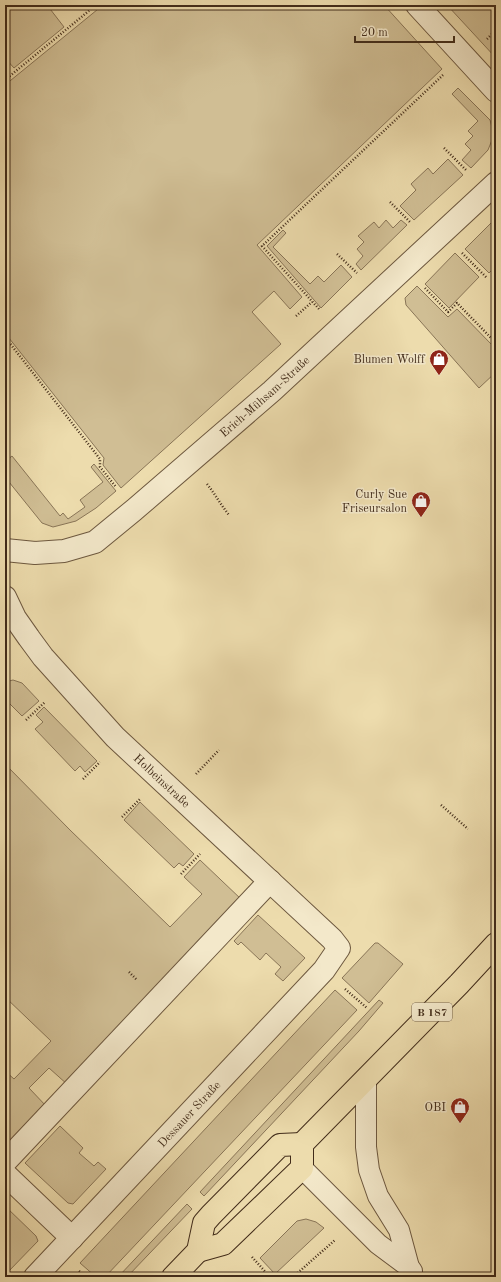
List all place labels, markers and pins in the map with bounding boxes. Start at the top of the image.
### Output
shop icon: Blumen Wolff [428,348,450,376]
place label: Blumen Wolff [353,354,426,366]
place label: Curly Sue Friseursalon [342,489,408,515]
shop icon: Curly Sue Friseursalon [410,490,432,518]
shop icon: OBI [449,1096,471,1124]
place label: OBI [425,1102,446,1114]

